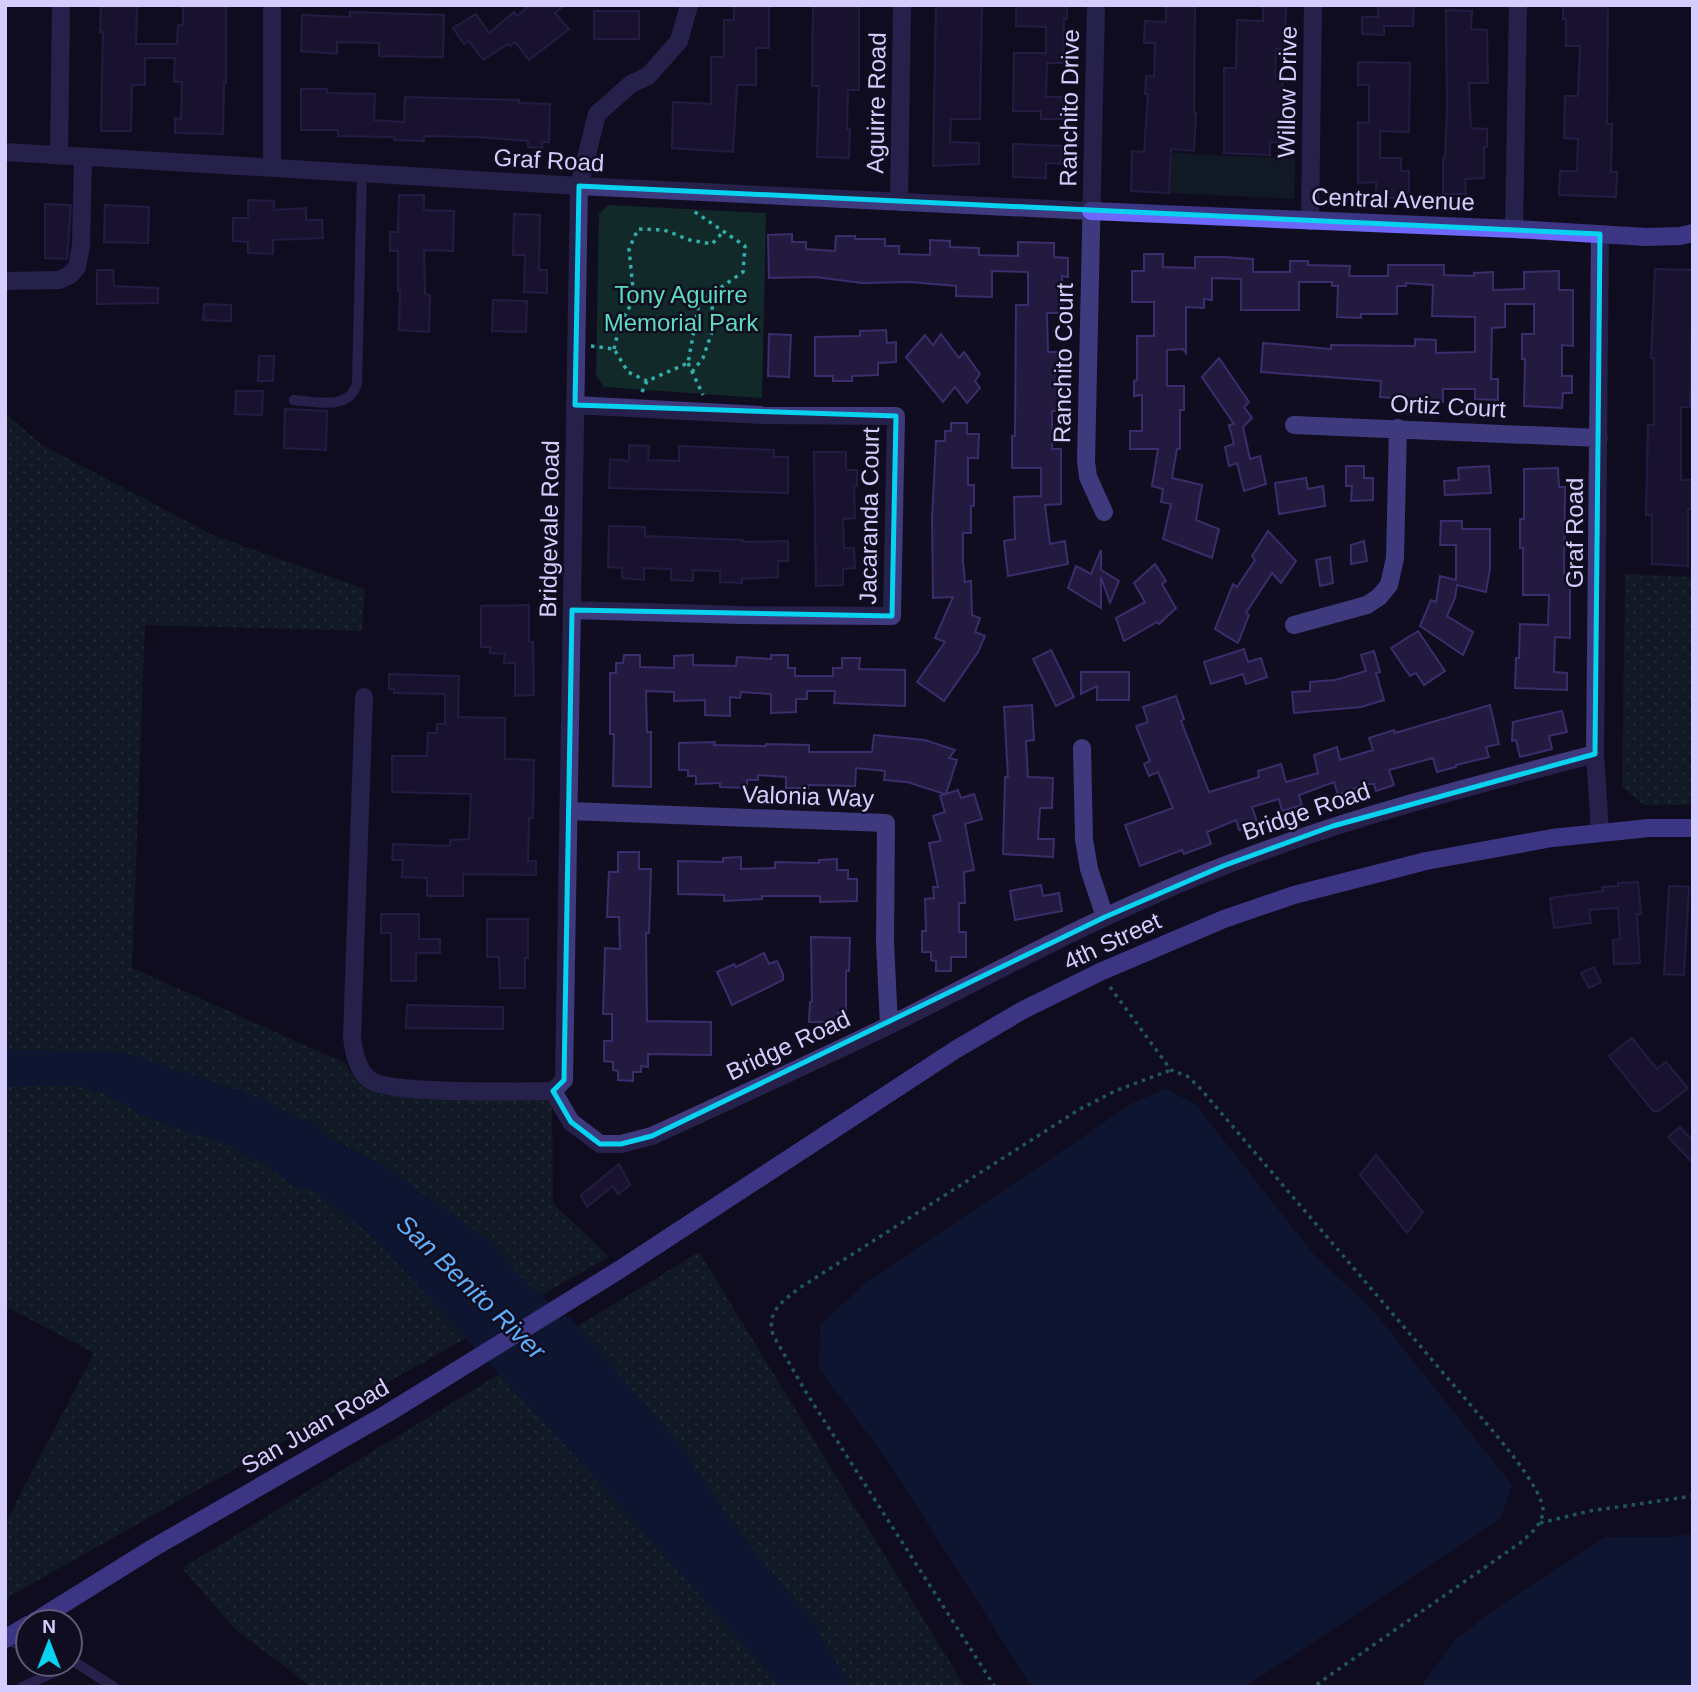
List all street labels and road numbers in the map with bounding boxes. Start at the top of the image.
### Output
street label: Willow Drive [1272,26,1302,158]
street label: Ranchito Drive [1054,29,1084,187]
street label: Aguirre Road [861,32,891,174]
street label: Graf Road [493,144,605,176]
street label: Central Avenue [1311,183,1475,215]
street label: Ranchito Court [1048,282,1078,443]
street label: Ortiz Court [1389,389,1507,423]
street label: Jacaranda Court [854,427,884,605]
street label: Bridgevale Road [534,440,564,618]
street label: Graf Road [1561,478,1588,588]
street label: Bridge Road [1239,777,1373,845]
street label: Valonia Way [742,780,874,812]
street label: 4th Street [1059,907,1165,975]
street label: Bridge Road [722,1005,854,1085]
street label: San Juan Road [237,1373,393,1479]

